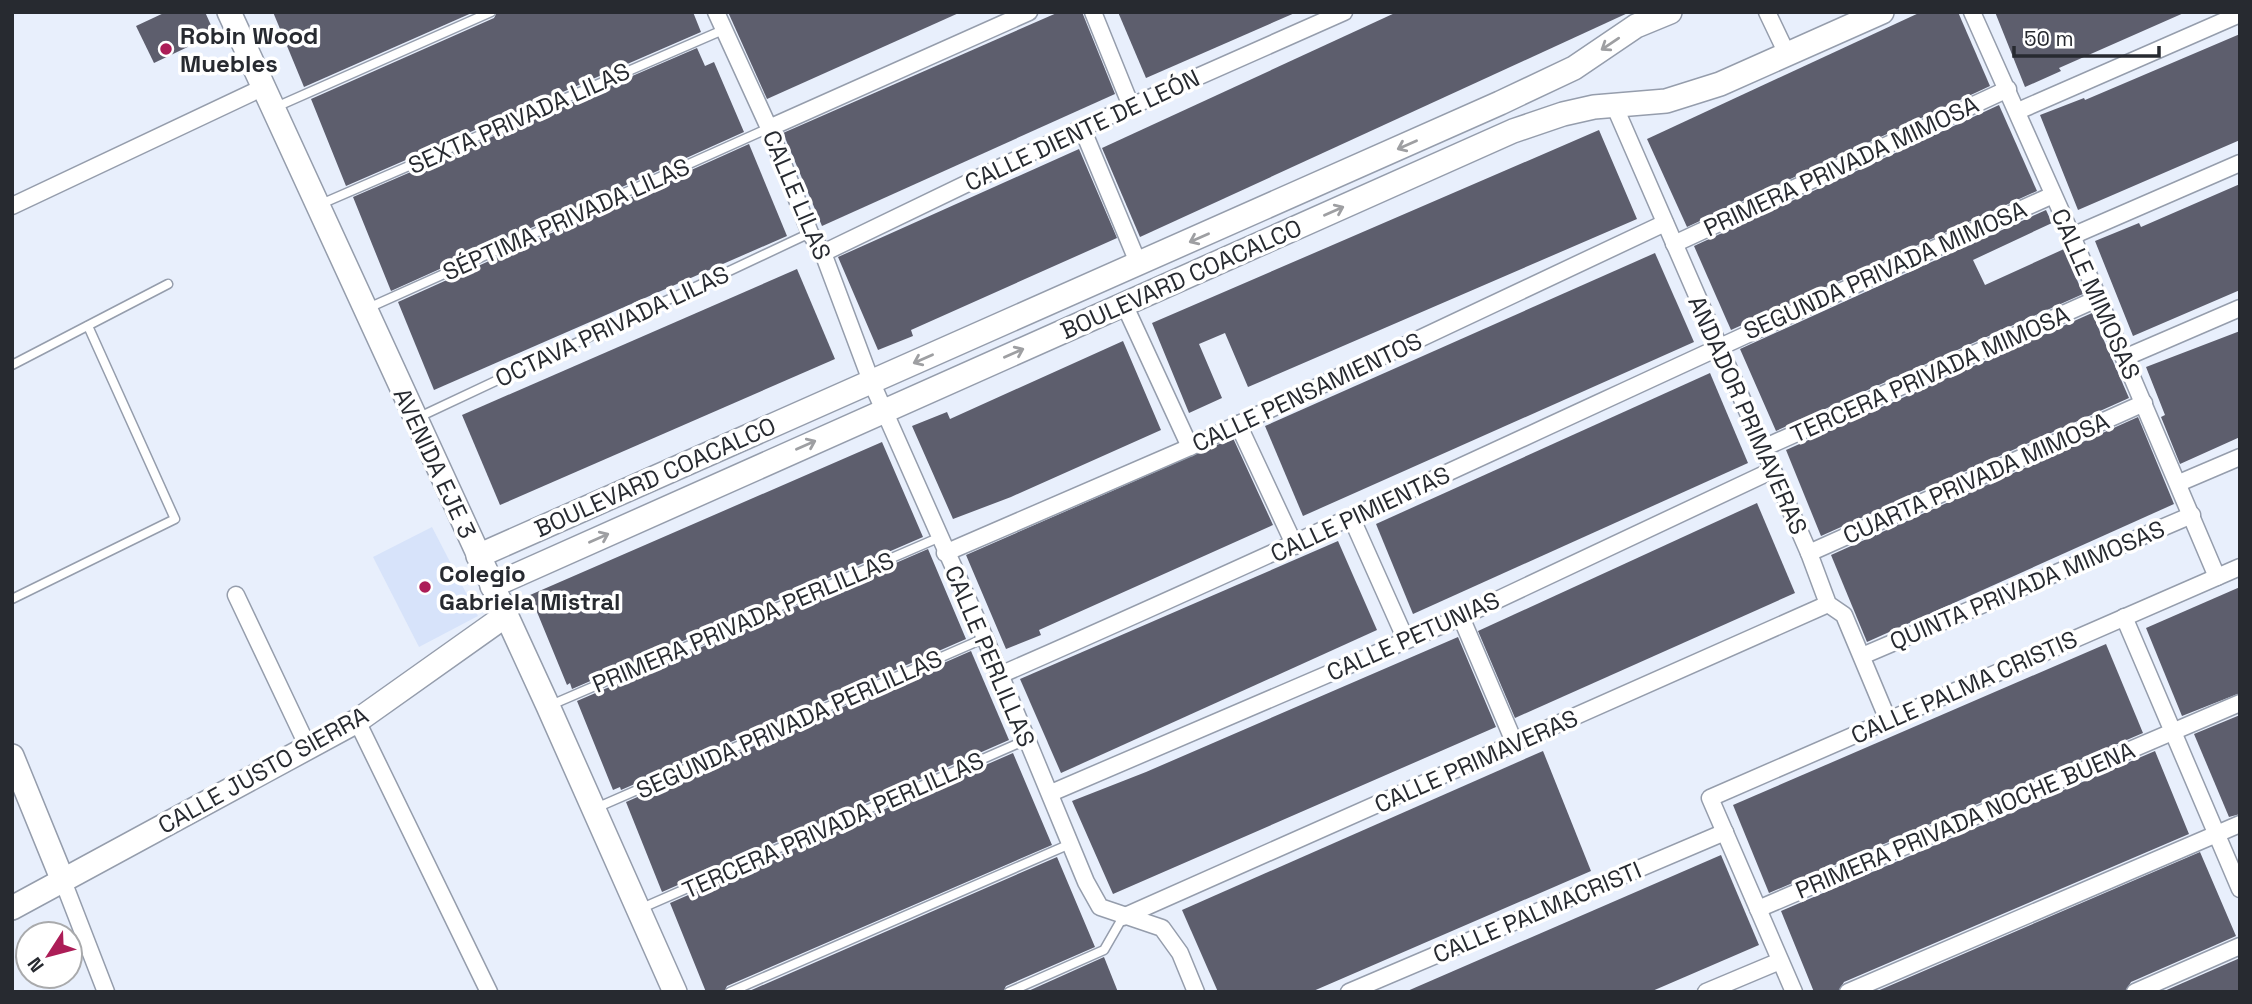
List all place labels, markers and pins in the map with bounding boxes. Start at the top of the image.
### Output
place label: Robin Wood Muebles [180,20,318,79]
marker: Robin Wood Muebles [158,41,174,57]
place label: Colegio Gabriela Mistral [439,558,620,617]
marker: Colegio Gabriela Mistral [417,579,433,595]

